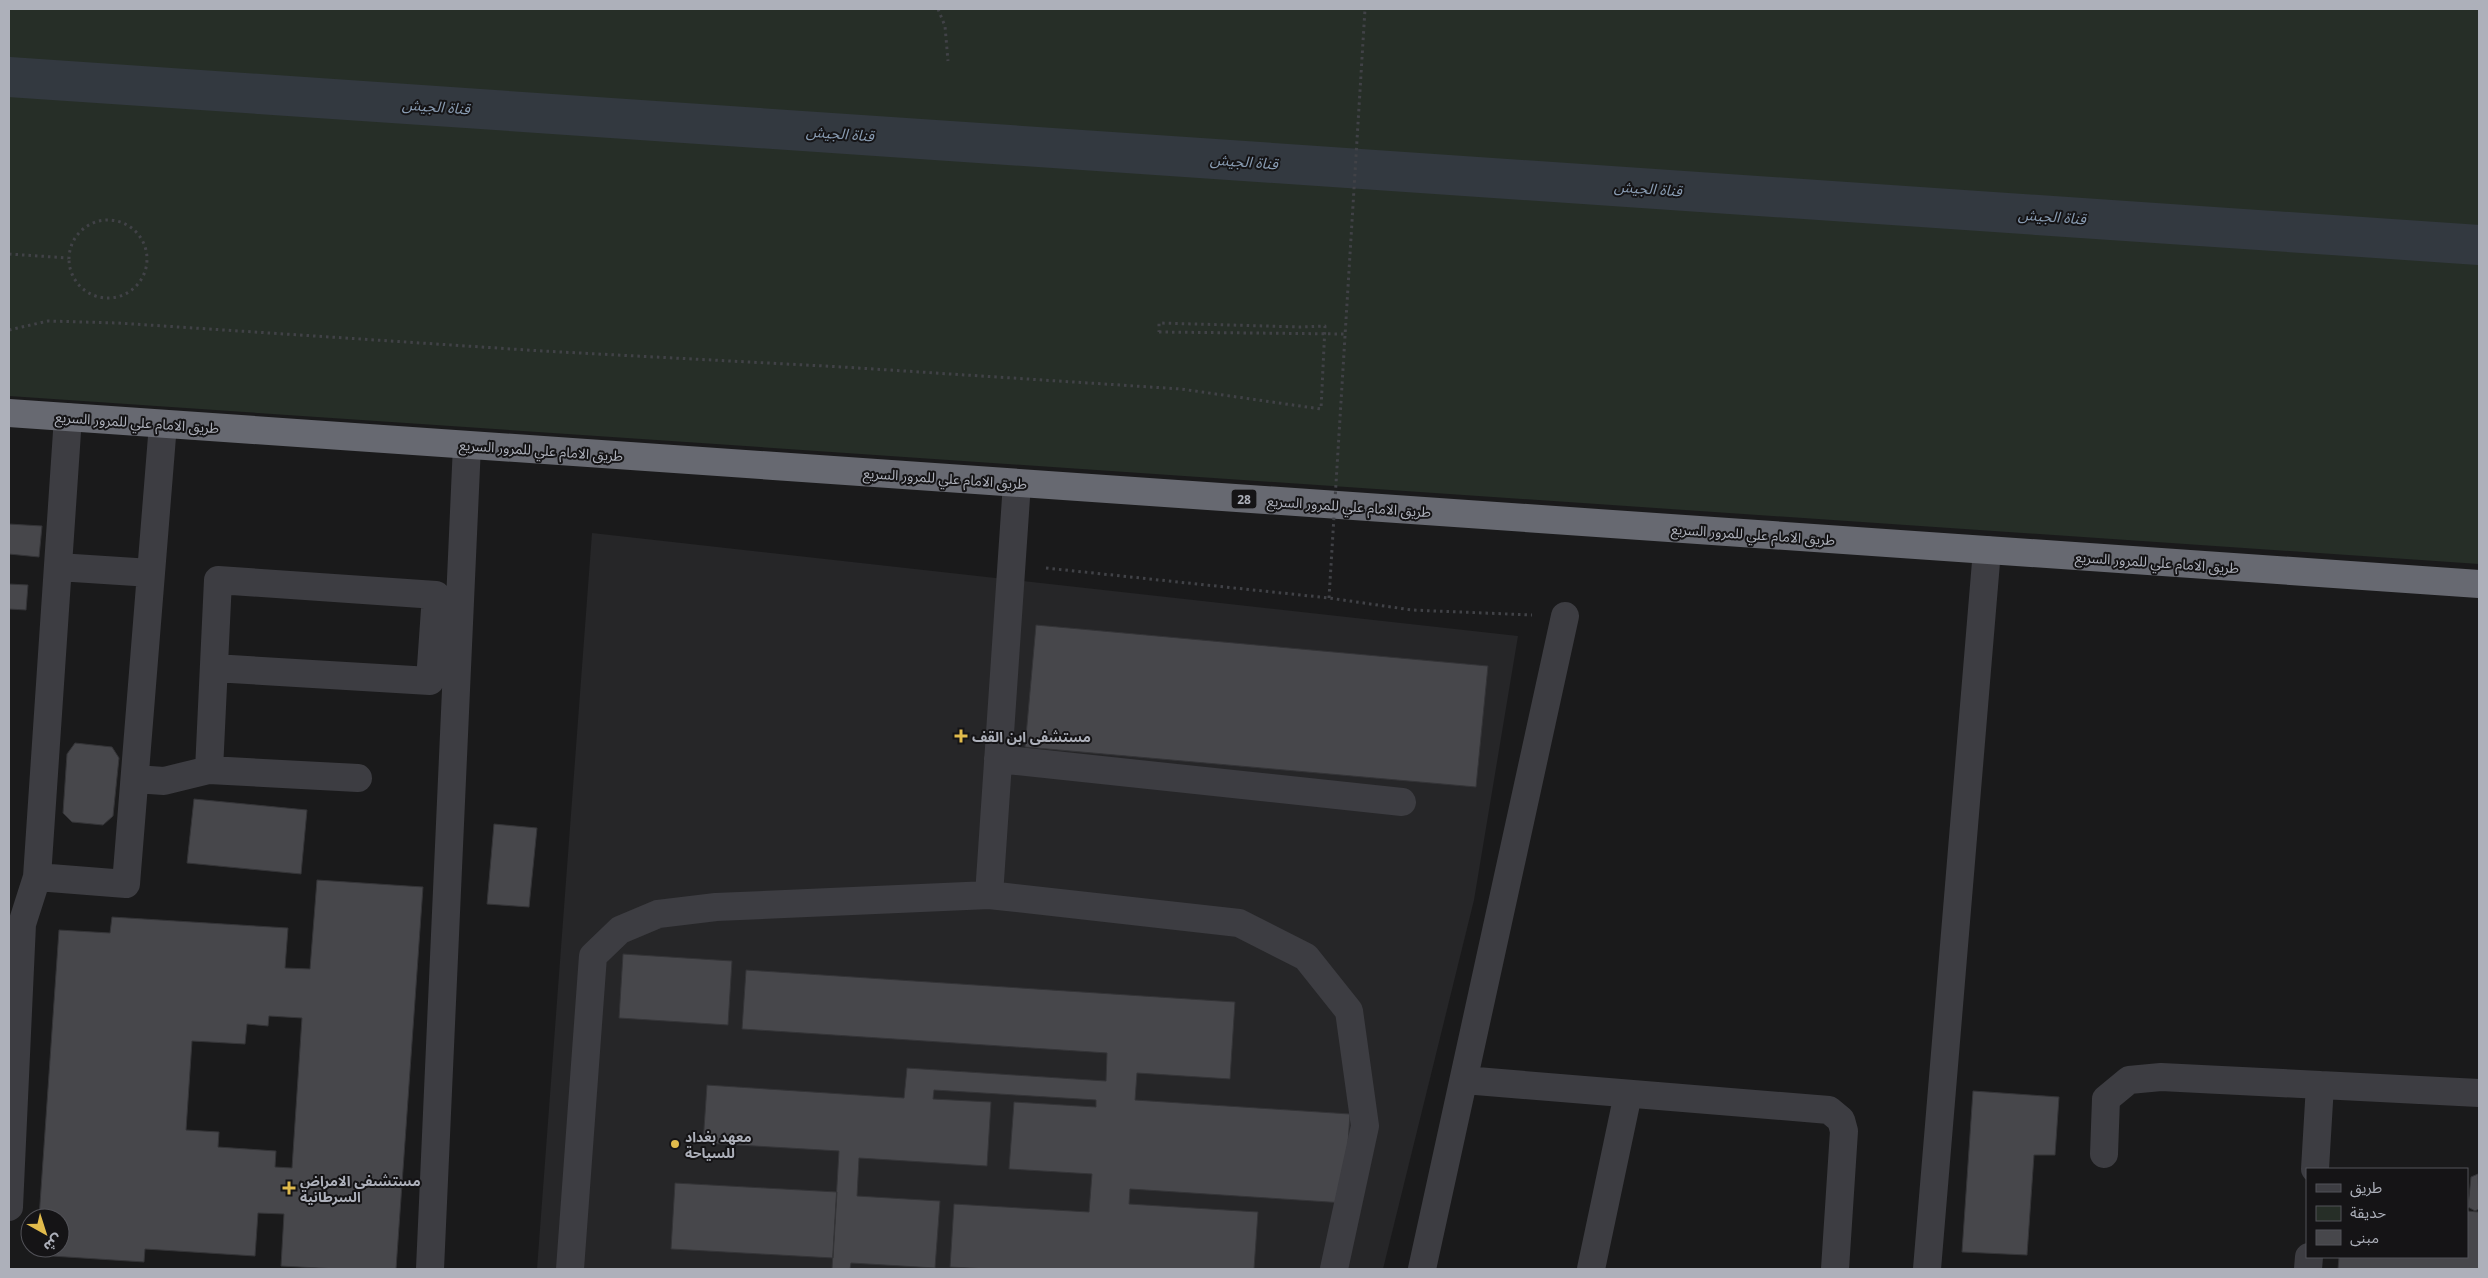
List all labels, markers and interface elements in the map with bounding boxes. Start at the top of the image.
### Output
water label: قناة الجيش [401,94,472,118]
water label: قناة الجيش [805,121,876,145]
water label: قناة الجيش [1209,149,1280,173]
water label: قناة الجيش [1613,176,1684,200]
water label: قناة الجيش [2017,204,2088,228]
street label: طريق الامام علي للمرور السريع [54,407,220,439]
street label: طريق الامام علي للمرور السريع [458,435,624,467]
street label: طريق الامام علي للمرور السريع [862,463,1028,495]
road number: 28 [1232,489,1256,508]
street label: طريق الامام علي للمرور السريع [1266,491,1432,523]
street label: طريق الامام علي للمرور السريع [1670,519,1836,551]
street label: طريق الامام علي للمرور السريع [2074,547,2240,579]
place label: مستشفى ابن القف [972,727,1091,746]
marker: مستشفى ابن القف [954,729,968,743]
place label: معهد بغداد للسياحة [685,1127,752,1162]
marker: معهد بغداد للسياحة [669,1138,681,1150]
legend [2306,1168,2468,1258]
place label: مستشىفى الامراض السرطانية [300,1171,421,1206]
text: طريق [2350,1177,2382,1198]
marker: مستشىفى الامراض السرطانية [282,1181,296,1195]
text: حديقة [2350,1202,2386,1222]
north arrow [20,1208,70,1258]
text: مبنى [2350,1227,2379,1247]
text: ش [40,1230,67,1257]

